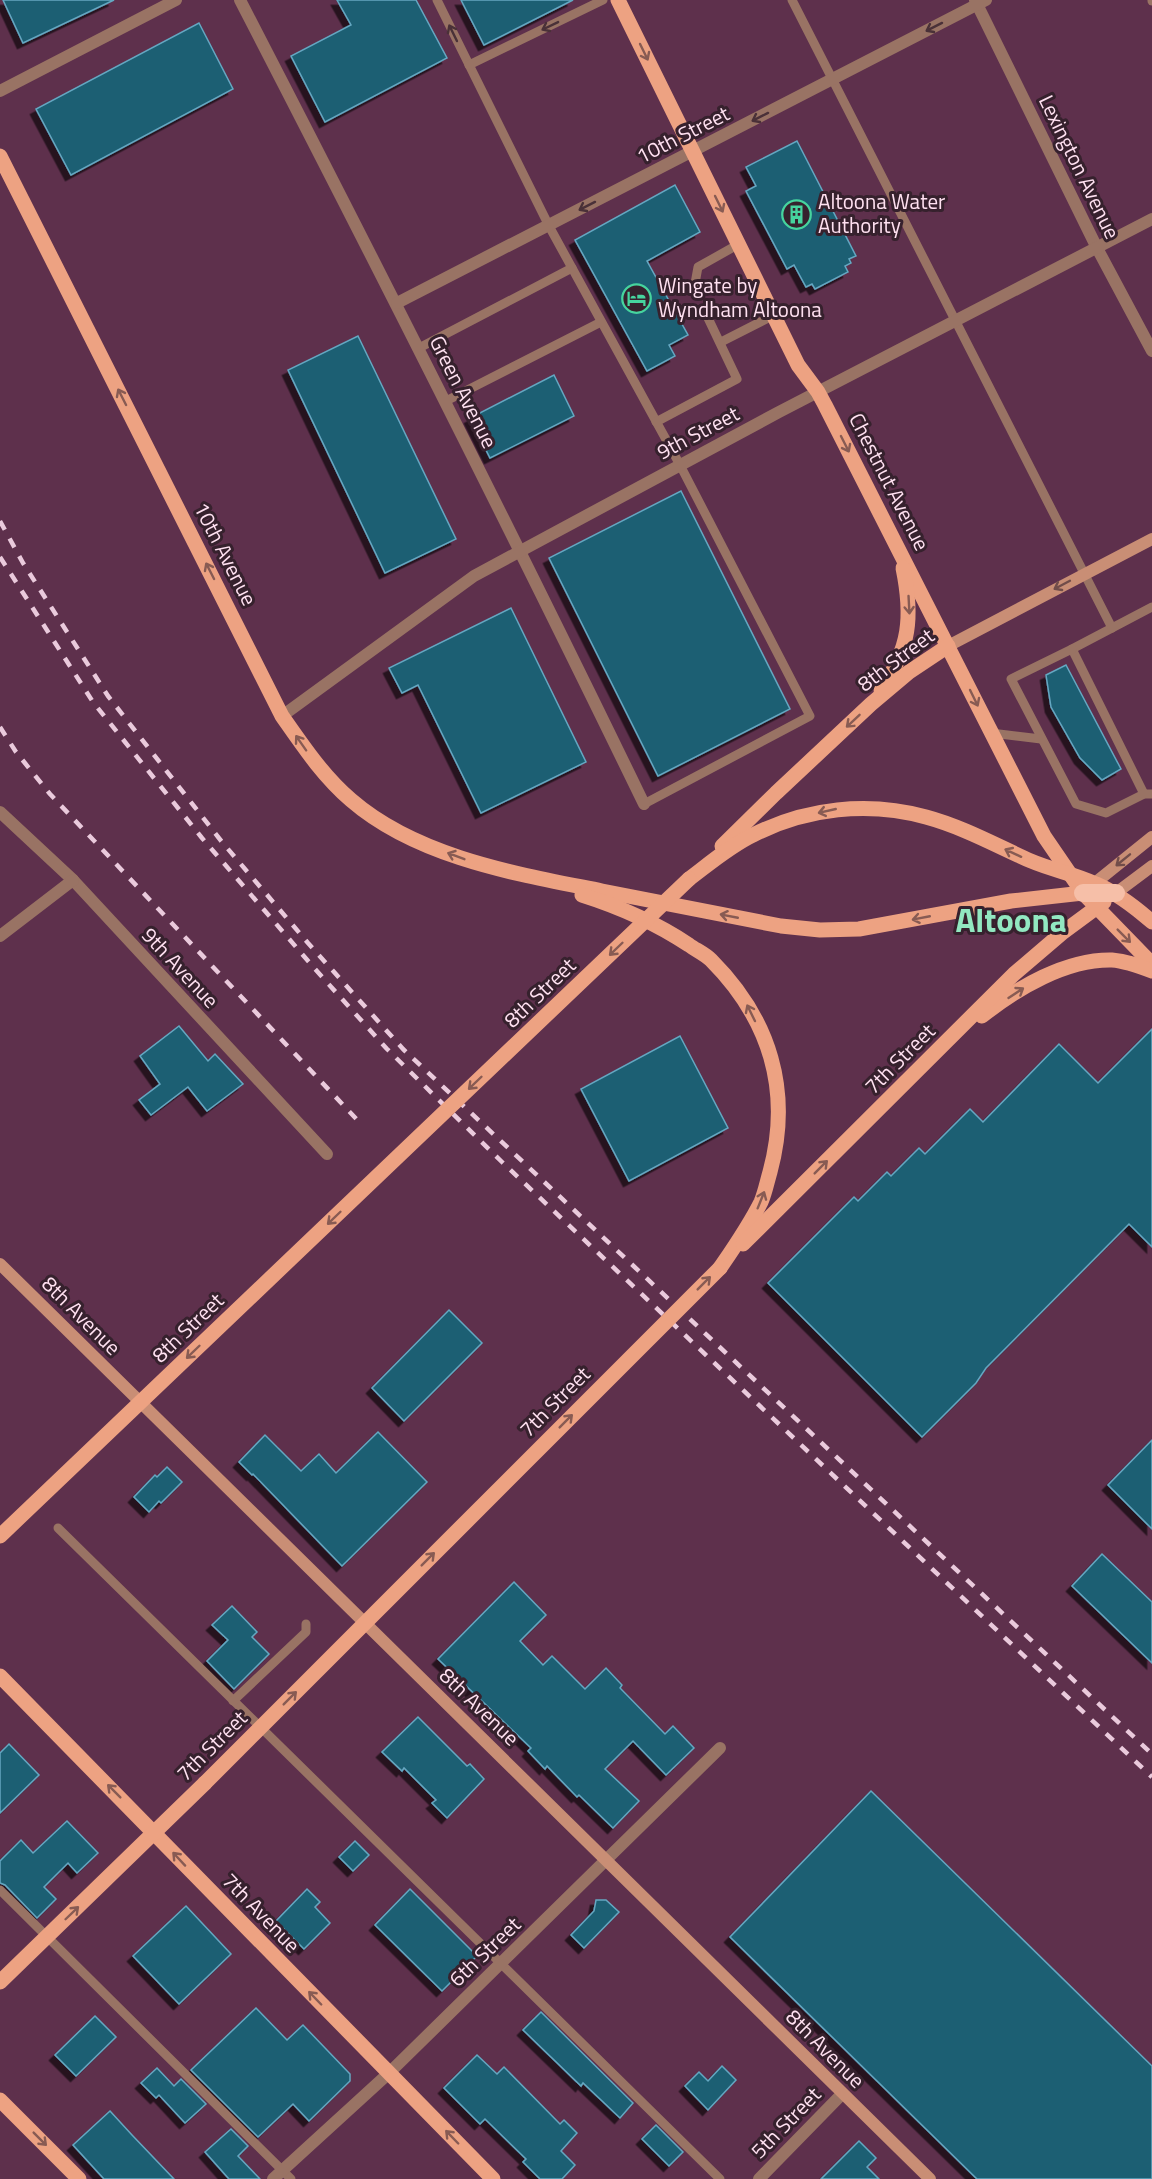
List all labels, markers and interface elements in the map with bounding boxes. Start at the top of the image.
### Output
one-way arrow [542,20,560,32]
one-way arrow [925,22,943,33]
one-way arrow [446,24,458,42]
one-way arrow [638,43,650,61]
street label: Lexington Avenue [1031,89,1129,244]
street label: 10th Street [630,97,735,171]
one-way arrow [752,111,770,123]
place label: Altoona Water Authority [818,185,945,241]
one-way arrow [713,195,725,212]
building icon: Altoona Water Authority [781,198,813,230]
one-way arrow [579,201,597,212]
place label: Wingate by Wyndham Altoona [658,269,822,325]
hotel icon: Wingate by Wyndham Altoona [621,282,653,314]
street label: Green Avenue [422,330,506,454]
one-way arrow [116,389,127,407]
street label: 9th Street [651,397,745,467]
street label: Chestnut Avenue [841,407,938,556]
one-way arrow [840,434,851,452]
street label: 10th Avenue [186,496,266,611]
one-way arrow [203,563,215,581]
one-way arrow [1054,580,1072,591]
one-way arrow [903,594,914,614]
street label: 8th Street [850,619,941,699]
one-way arrow [969,689,980,707]
one-way arrow [846,714,861,728]
one-way arrow [295,736,307,752]
one-way arrow [817,805,836,817]
one-way arrow [1005,847,1023,858]
one-way arrow [447,850,465,861]
one-way arrow [1115,853,1131,866]
district label: Altoona [955,895,1067,945]
one-way arrow [719,910,739,921]
one-way arrow [912,913,932,924]
street label: 9th Avenue [135,920,227,1015]
one-way arrow [1116,928,1131,943]
one-way arrow [609,941,624,956]
street label: 8th Street [496,949,583,1035]
one-way arrow [1007,987,1024,999]
one-way arrow [745,1004,757,1022]
street label: 7th Street [856,1015,943,1101]
one-way arrow [468,1076,483,1090]
one-way arrow [813,1160,828,1175]
one-way arrow [756,1191,767,1209]
one-way arrow [327,1210,342,1224]
street label: 8th Avenue [35,1268,129,1362]
one-way arrow [696,1276,711,1291]
street label: 8th Street [144,1284,231,1370]
one-way arrow [185,1345,200,1359]
street label: 7th Street [511,1358,598,1444]
one-way arrow [558,1414,573,1429]
one-way arrow [421,1552,436,1567]
street label: 8th Avenue [432,1660,527,1753]
one-way arrow [283,1690,298,1705]
street label: 7th Street [168,1702,255,1788]
one-way arrow [106,1783,121,1798]
one-way arrow [172,1852,186,1867]
street label: 7th Avenue [215,1865,308,1960]
one-way arrow [65,1905,80,1920]
street label: 6th Street [441,1908,528,1994]
one-way arrow [308,1991,323,2006]
street label: 8th Avenue [779,2001,873,2095]
street label: 5th Street [743,2079,828,2165]
one-way arrow [445,2130,460,2145]
one-way arrow [32,2132,47,2147]

